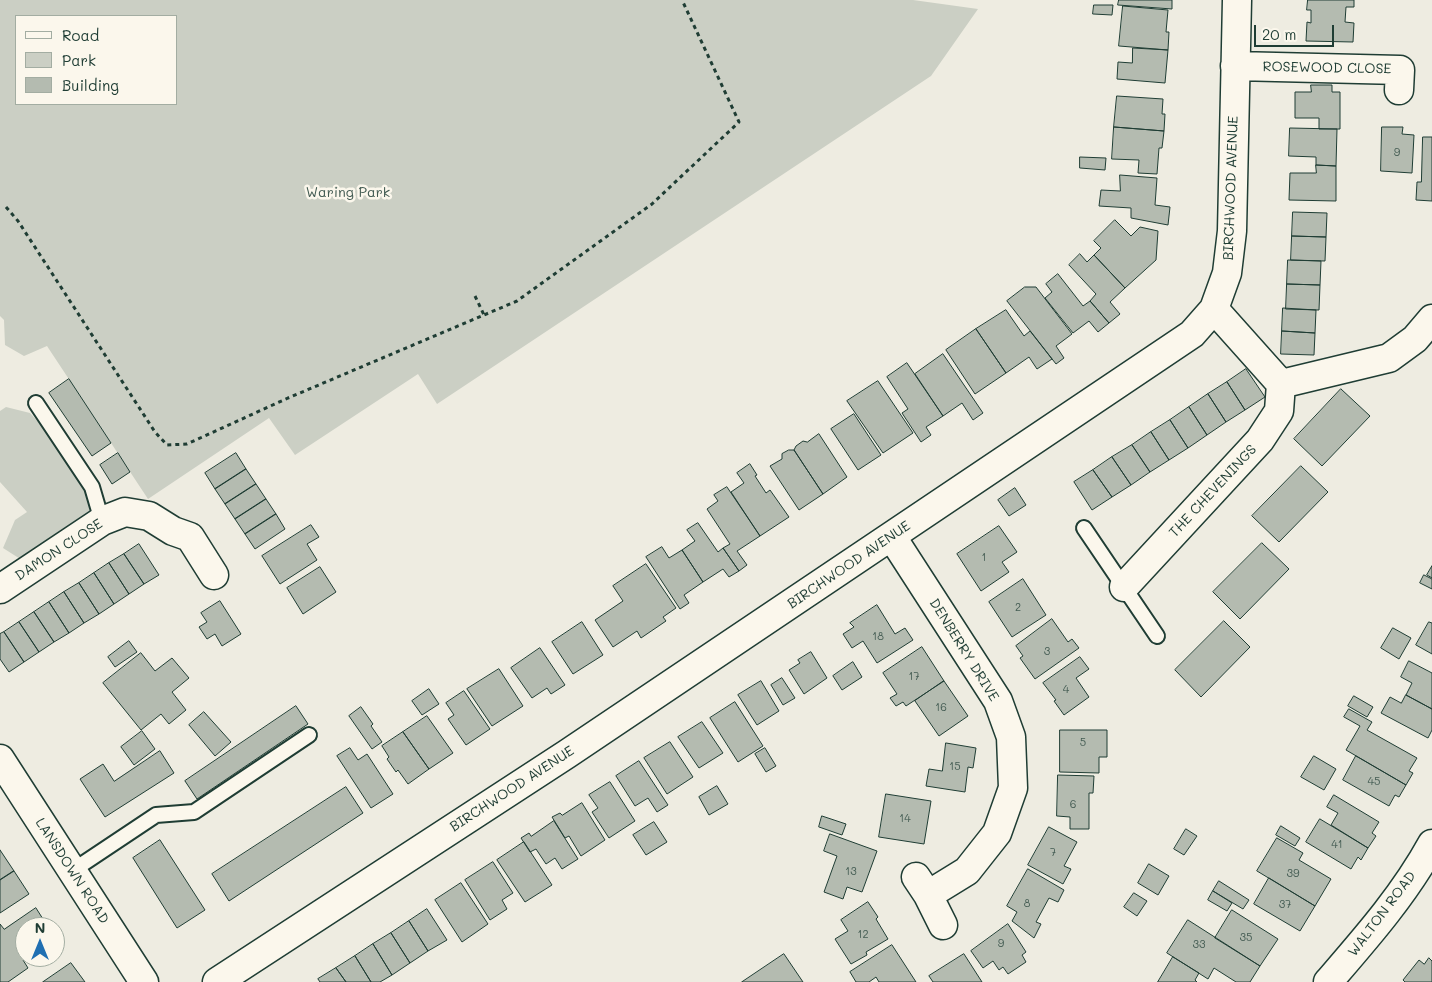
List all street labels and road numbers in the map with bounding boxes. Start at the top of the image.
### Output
street label: ROSEWOOD CLOSE [1262,58,1392,78]
street label: BIRCHWOOD AVENUE [1220,115,1242,261]
street label: THE CHEVENINGS [1166,441,1260,541]
street label: DAMON CLOSE [12,516,106,584]
street label: BIRCHWOOD AVENUE [784,518,914,612]
street label: DENBERRY DRIVE [926,595,1002,705]
street label: BIRCHWOOD AVENUE [447,743,577,835]
street label: LANSDOWN ROAD [32,815,112,927]
street label: WALTON ROAD [1344,868,1420,960]

